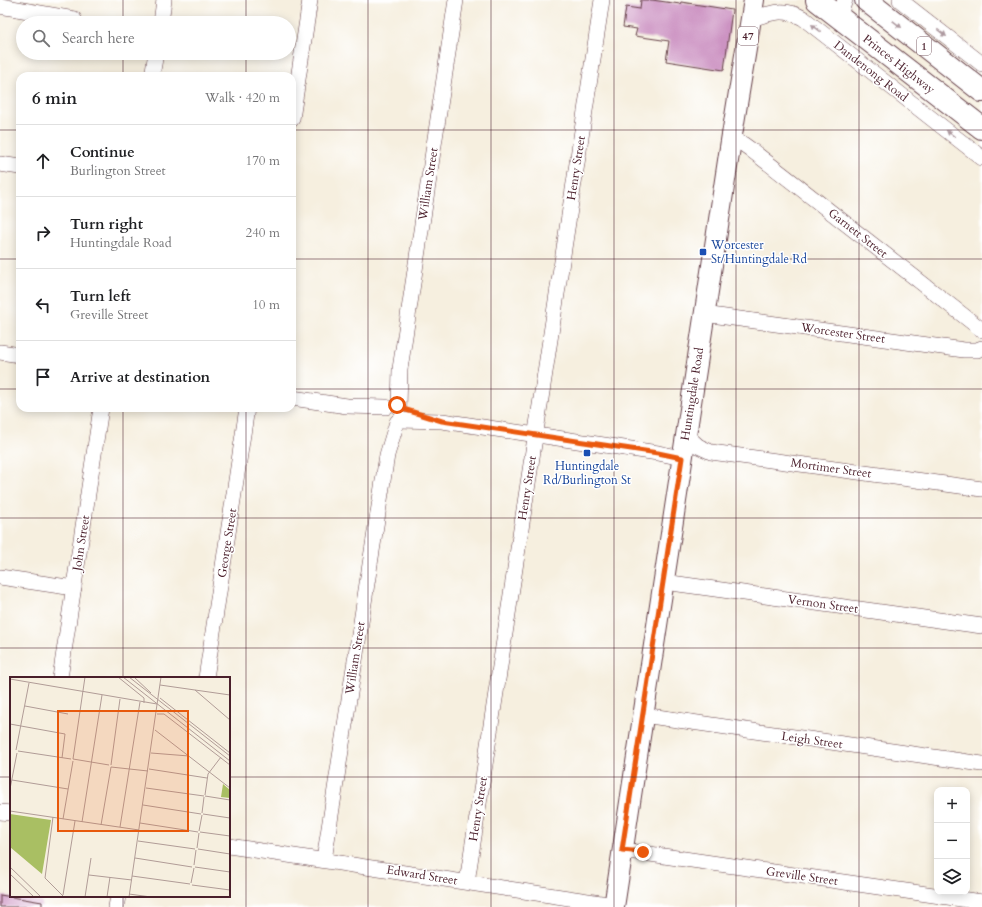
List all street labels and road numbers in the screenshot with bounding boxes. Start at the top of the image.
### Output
road number: 47 [738,27,758,45]
street label: Princes Highway [860,31,939,98]
street label: Dandenong Road [831,37,912,105]
road number: 1 [917,37,931,55]
street label: Henry Street [563,134,589,201]
street label: William Street [414,146,442,223]
street label: Garnett Street [825,205,891,261]
street label: Worcester Street [799,319,886,347]
street label: Huntingdale Road [677,346,707,442]
street label: Henry Street [514,454,540,521]
street label: Mortimer Street [790,454,873,482]
street label: George Street [214,507,240,579]
street label: John Street [68,514,93,574]
street label: Vernon Street [787,591,859,617]
street label: William Street [341,620,369,697]
street label: Leigh Street [780,728,844,752]
street label: Henry Street [465,775,491,842]
street label: Edward Street [385,862,459,889]
street label: Greville Street [765,863,839,889]

